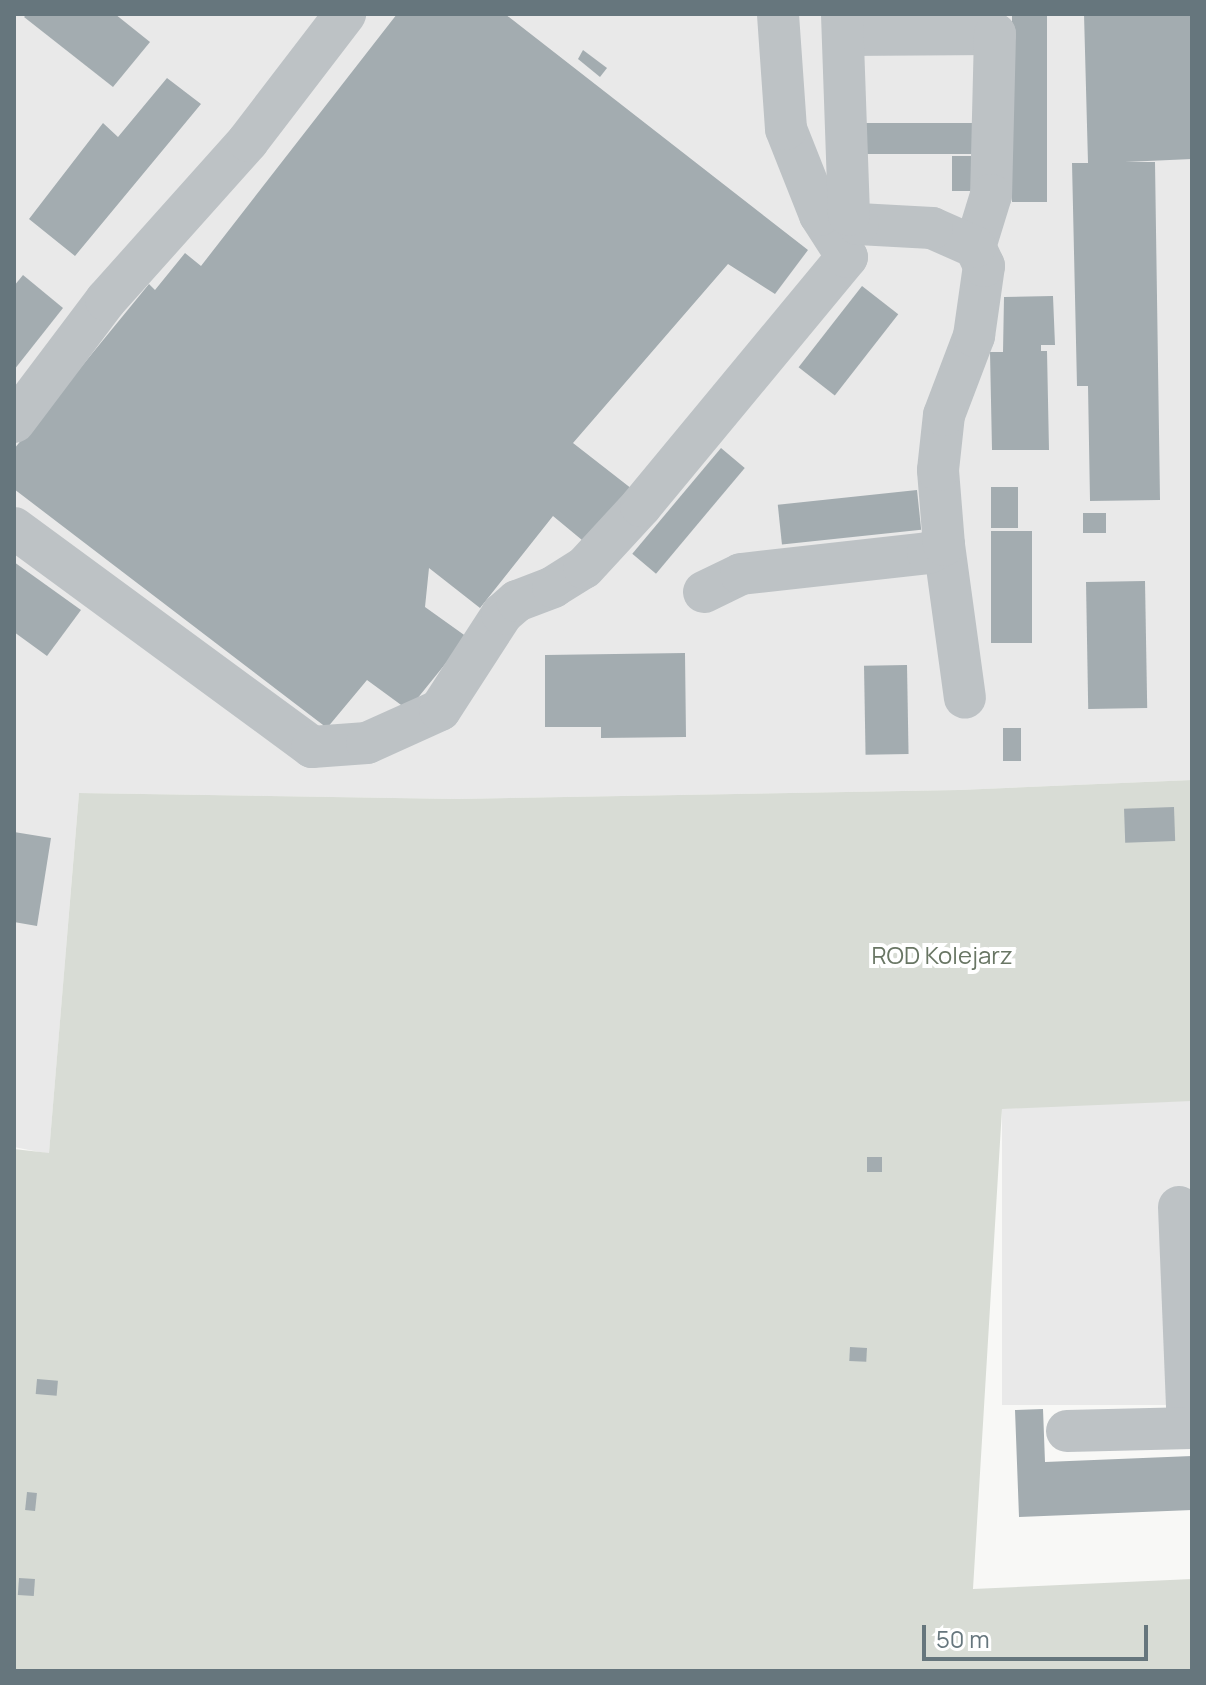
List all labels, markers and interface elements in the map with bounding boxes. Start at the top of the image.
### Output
park label: ROD Kolejarz [871,941,1013,969]
scale bar [926,1609,1152,1659]
text: 50 m [936,1622,990,1655]

